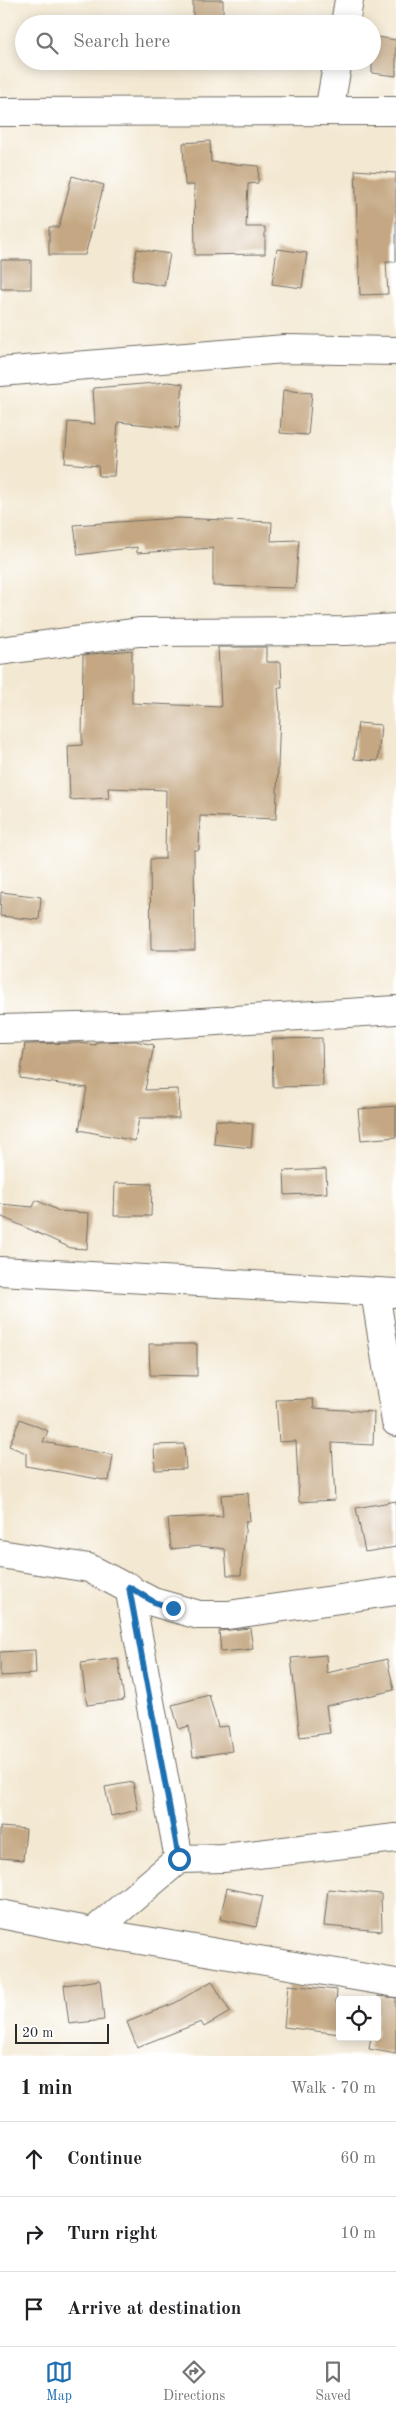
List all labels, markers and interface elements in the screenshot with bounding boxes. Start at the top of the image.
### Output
search box [15,15,381,70]
icon: search [33,29,61,57]
text: Search here [73,33,170,52]
route end [162,1597,185,1620]
route start [168,1848,191,1871]
map controls [336,1996,381,2041]
button: locate [336,1996,381,2041]
scale bar [15,2021,109,2044]
text: 20 m [22,2026,53,2040]
text: 1 min [20,2078,73,2099]
text: Walk · 70 m [290,2081,376,2097]
icon: ahead [20,2145,48,2173]
text: Continue [67,2150,142,2169]
text: 60 m [340,2151,376,2167]
icon: right [20,2220,48,2248]
text: Turn right [67,2225,157,2244]
text: 10 m [340,2226,376,2242]
icon: arrive [20,2295,48,2323]
text: Arrive at destination [67,2300,241,2319]
tab: Map [45,2358,73,2405]
tab: Directions [163,2358,225,2405]
tab: Saved [315,2358,351,2405]

